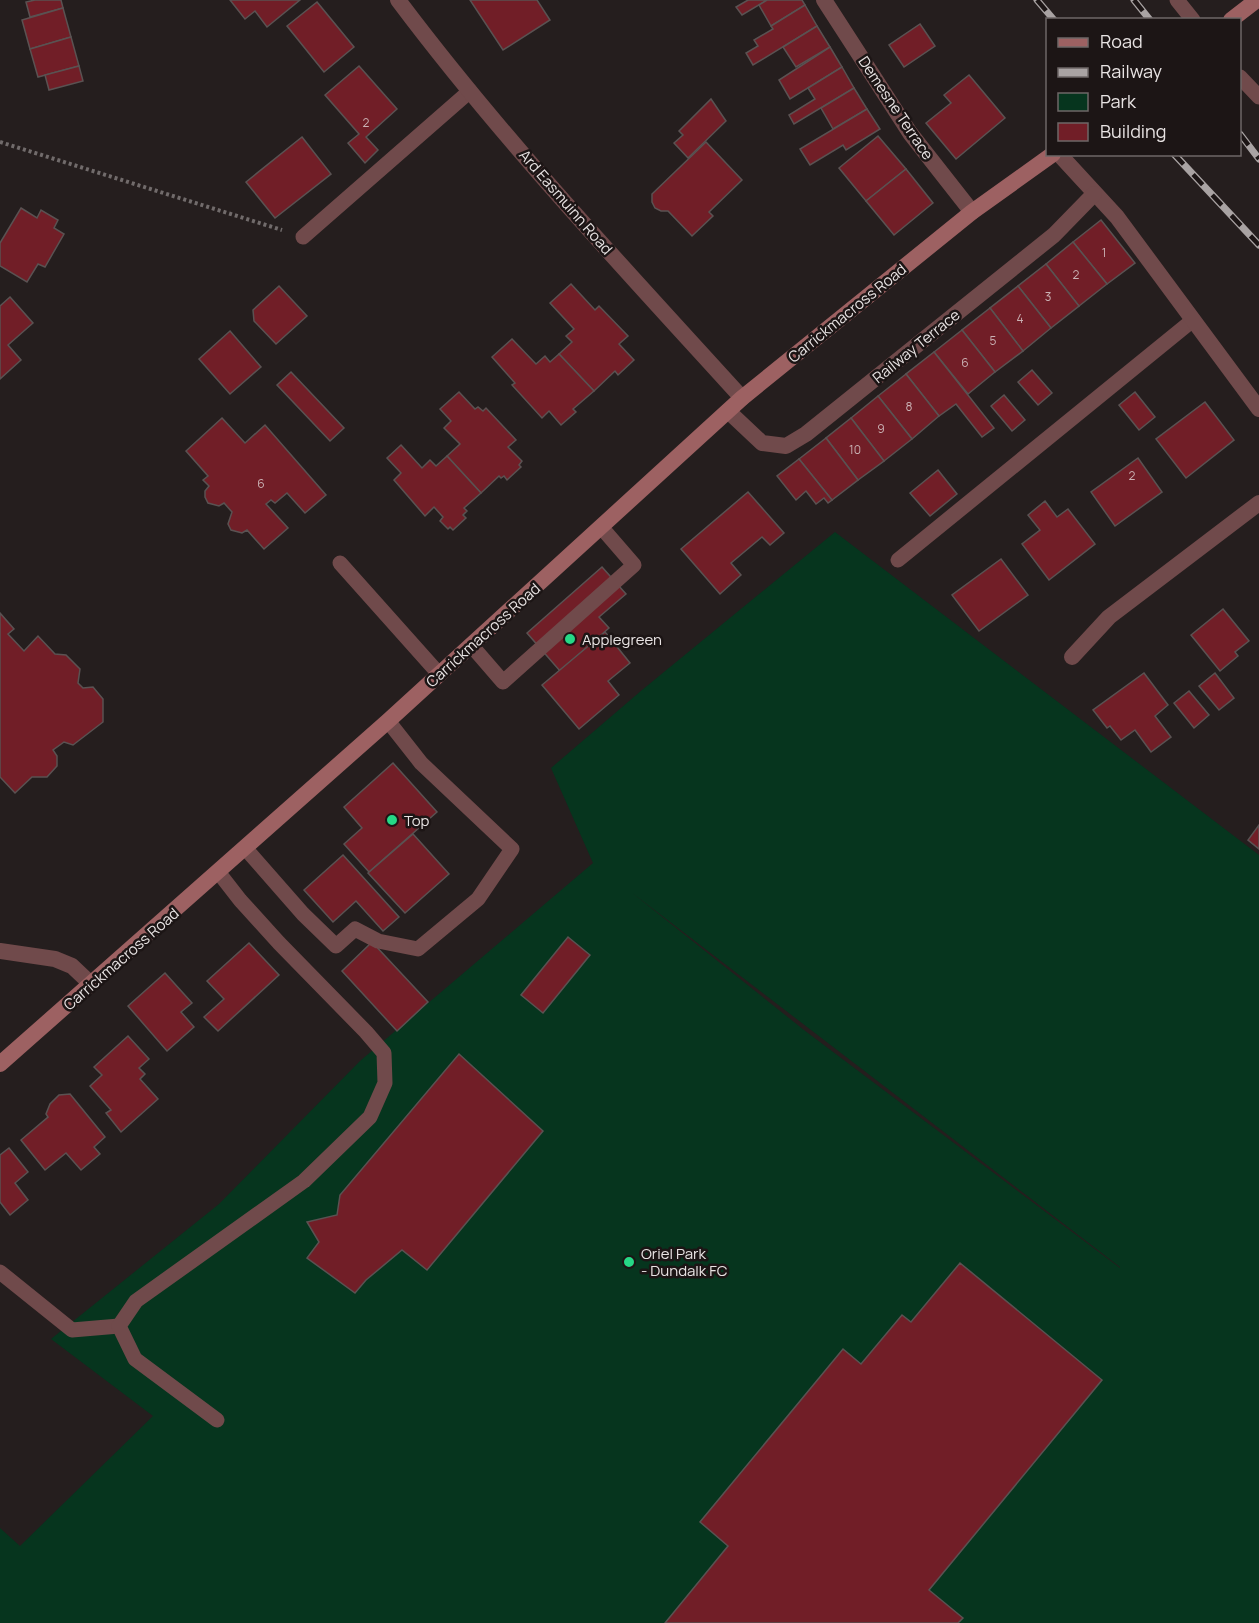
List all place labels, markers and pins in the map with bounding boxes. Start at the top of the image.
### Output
place label: Applegreen [582,629,662,650]
marker: Applegreen [563,632,577,646]
place label: Top [404,810,430,831]
marker: Top [385,813,399,827]
place label: Oriel Park - Dundalk FC [641,1243,728,1281]
marker: Oriel Park - Dundalk FC [622,1255,636,1269]

